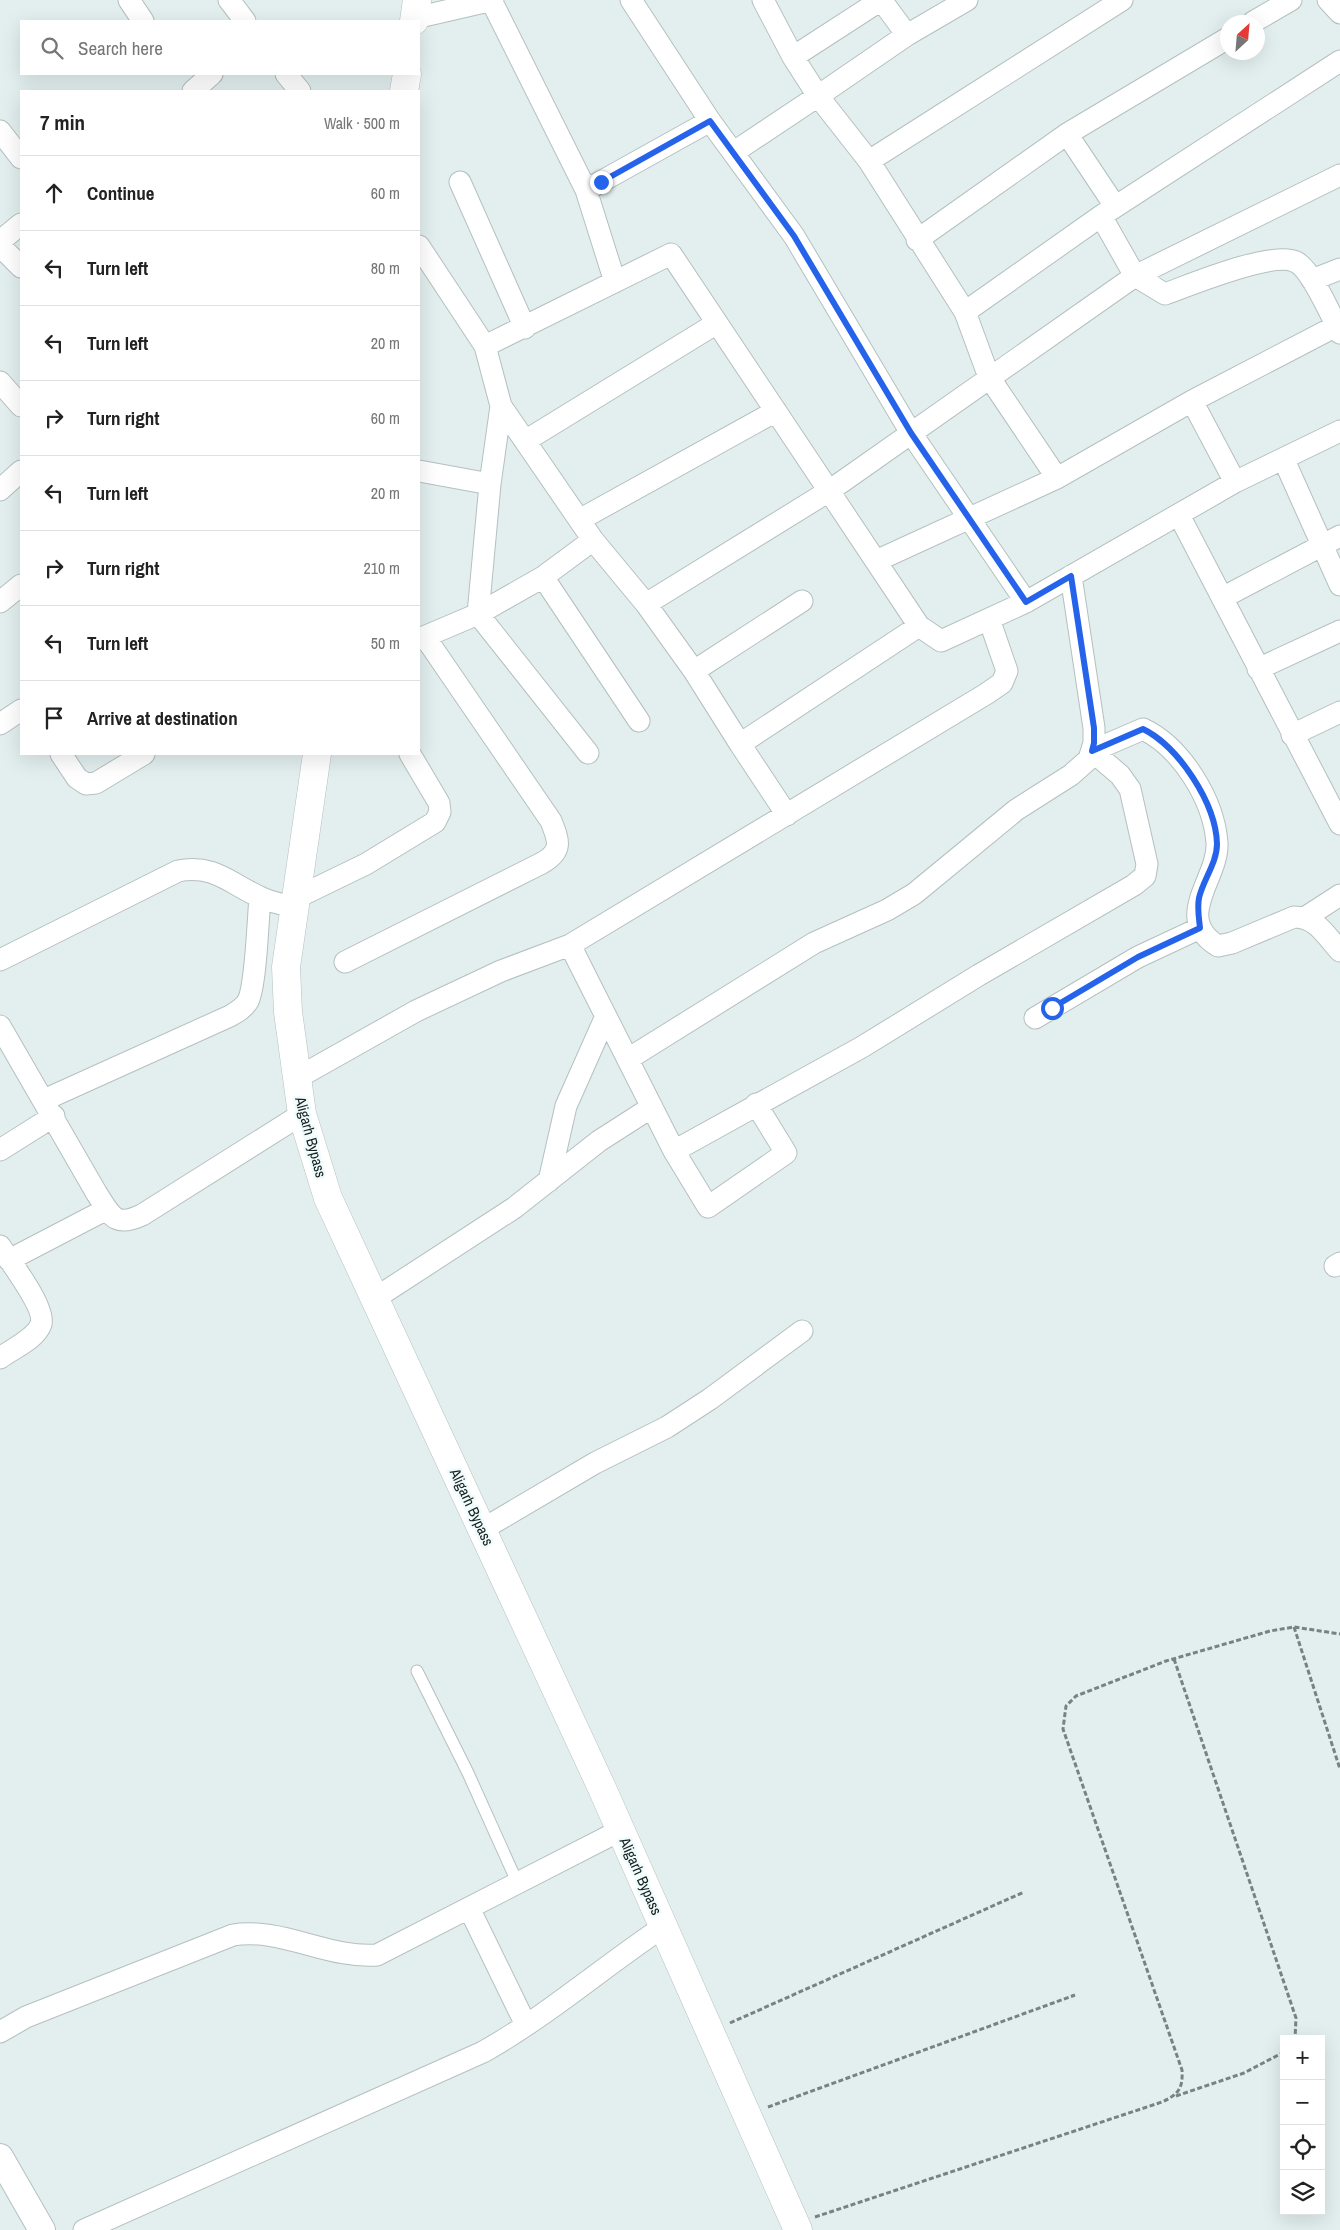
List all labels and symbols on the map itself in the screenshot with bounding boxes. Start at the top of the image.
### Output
north arrow [1220,15,1265,60]
route end [590,171,613,194]
route start [1041,997,1064,1020]
street label: Aligarh Bypass [290,1093,332,1180]
street label: Aligarh Bypass [445,1464,499,1549]
street label: Aligarh Bypass [614,1833,667,1918]

